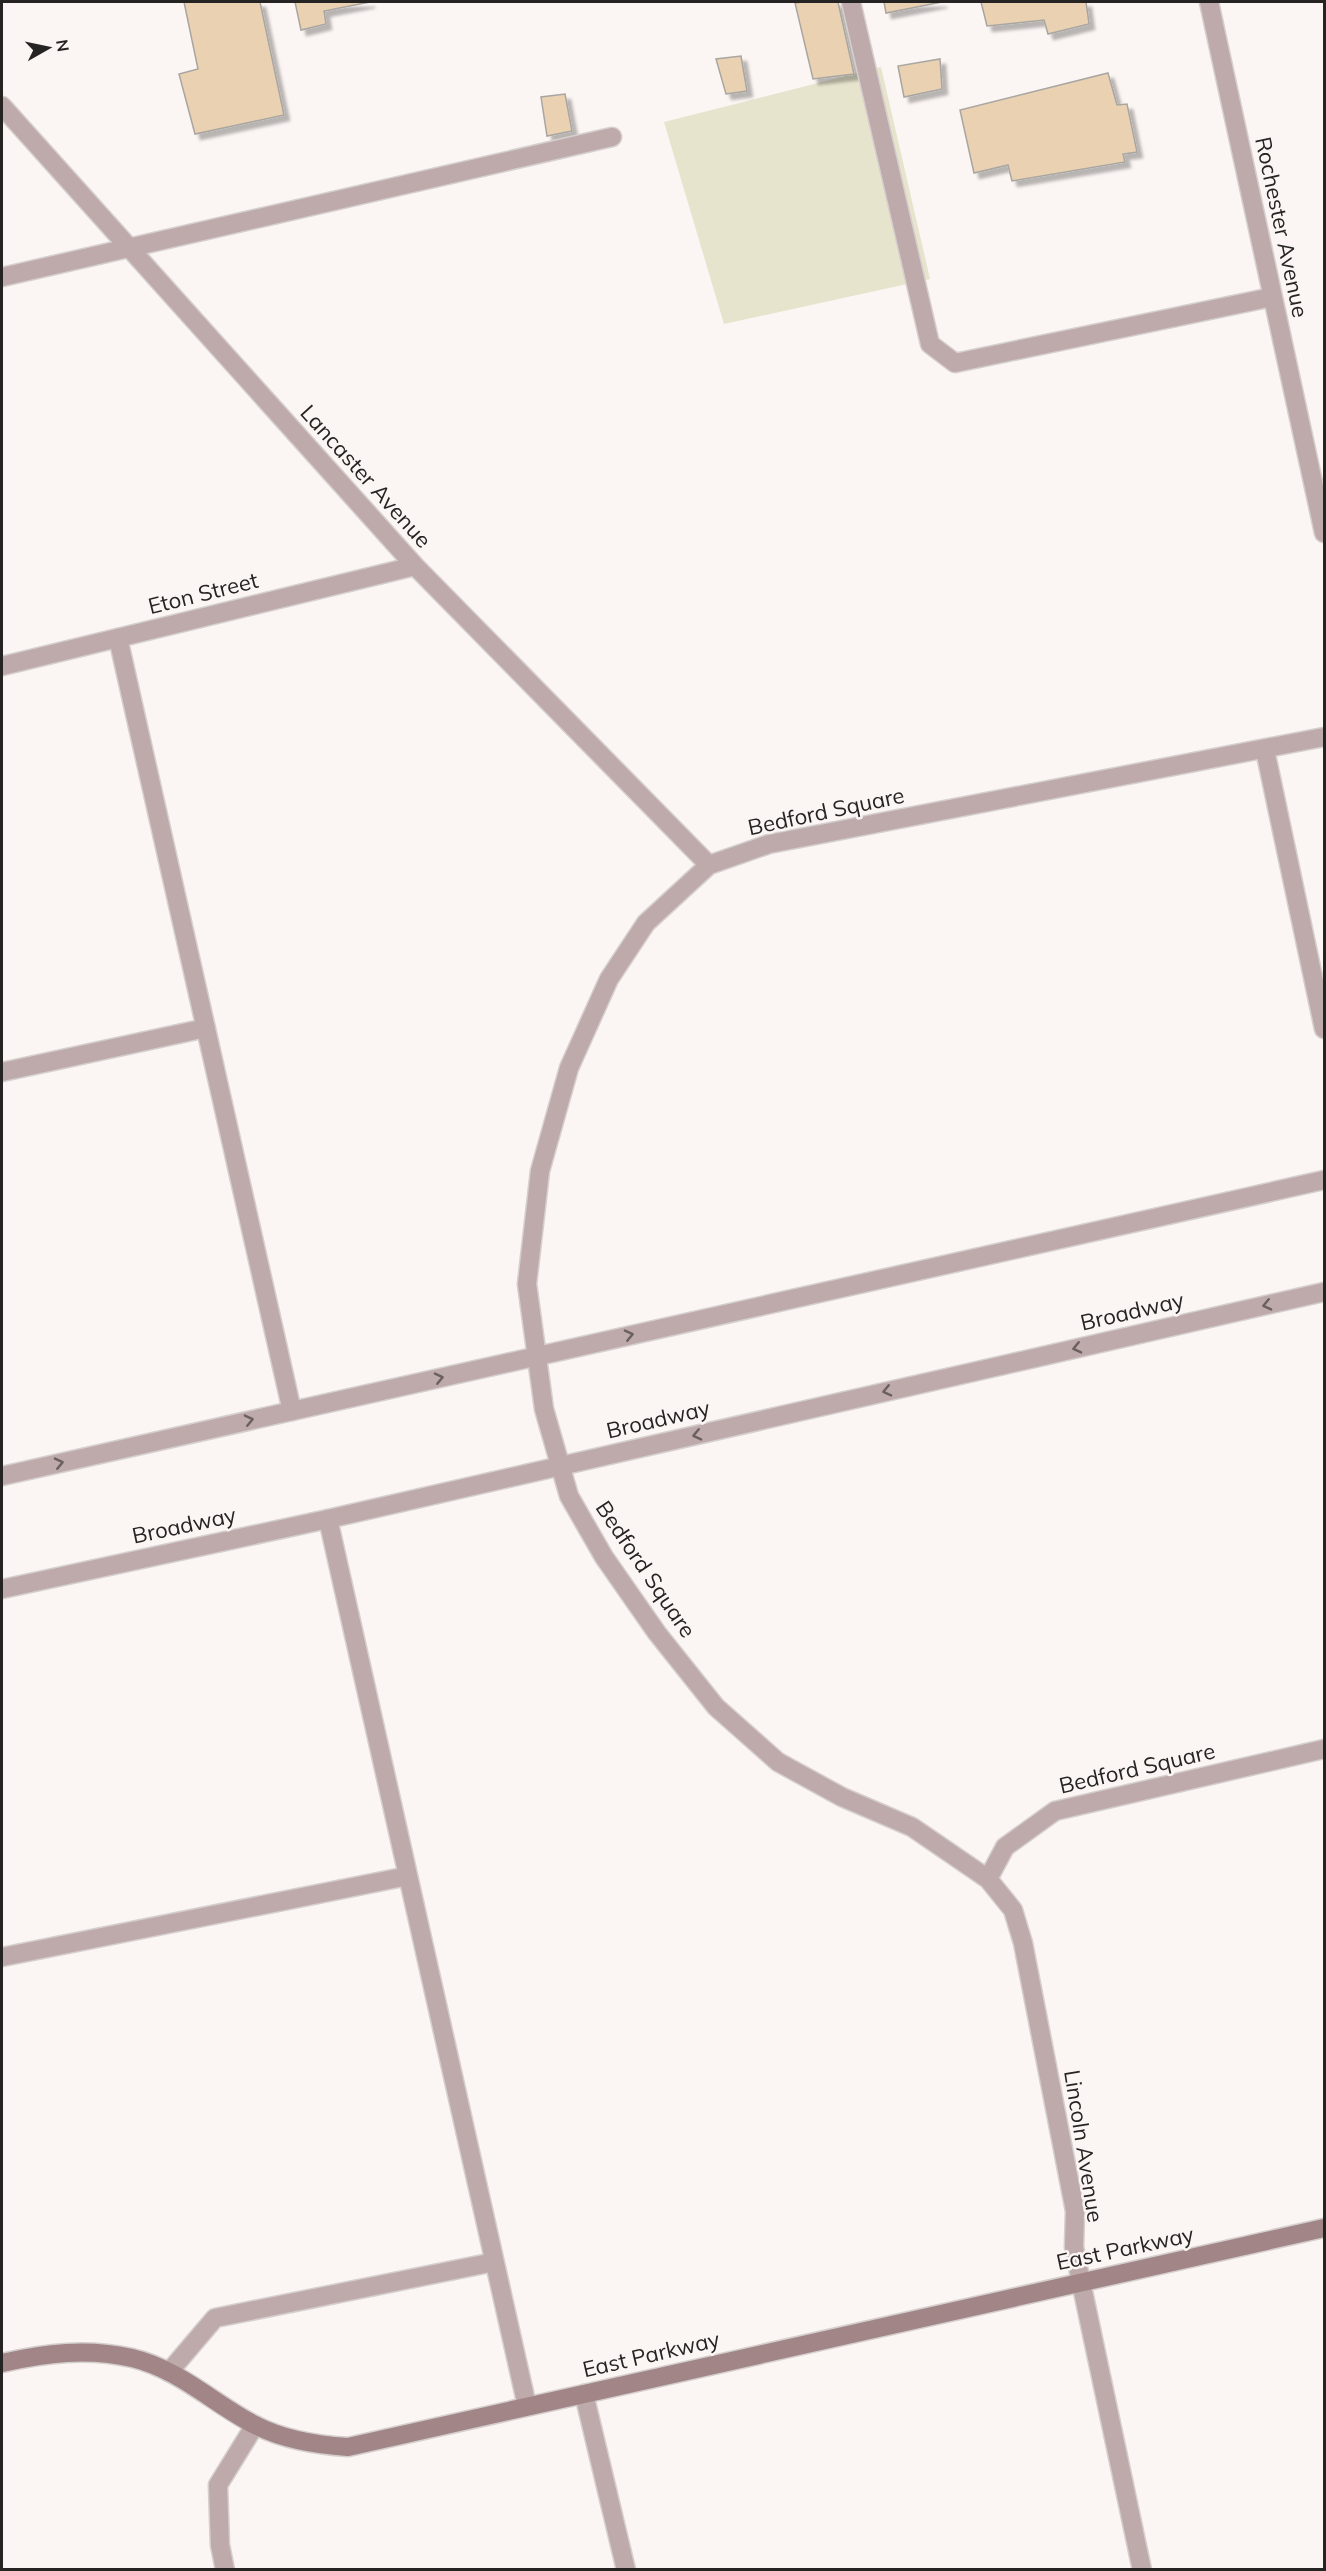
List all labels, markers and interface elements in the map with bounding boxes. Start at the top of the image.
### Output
north arrow [18,18,78,78]
text: N [52,38,74,53]
street label: Rochester Avenue [1249,134,1315,320]
street label: Lancaster Avenue [294,399,438,553]
street label: Eton Street [145,566,261,620]
street label: Bedford Square [745,781,907,841]
street label: Broadway [1077,1285,1187,1337]
one-way arrow [1263,1297,1273,1310]
one-way arrow [624,1330,634,1343]
one-way arrow [1073,1341,1083,1354]
one-way arrow [434,1372,444,1385]
one-way arrow [882,1384,892,1397]
street label: Broadway [603,1393,713,1445]
one-way arrow [244,1415,254,1428]
one-way arrow [692,1427,702,1440]
one-way arrow [53,1458,63,1471]
street label: Bedford Square [590,1495,702,1643]
street label: Broadway [130,1500,239,1550]
street label: Bedford Square [1056,1736,1218,1800]
street label: Lincoln Avenue [1058,2068,1110,2224]
street label: East Parkway [1054,2220,1197,2276]
street label: East Parkway [580,2325,723,2383]

